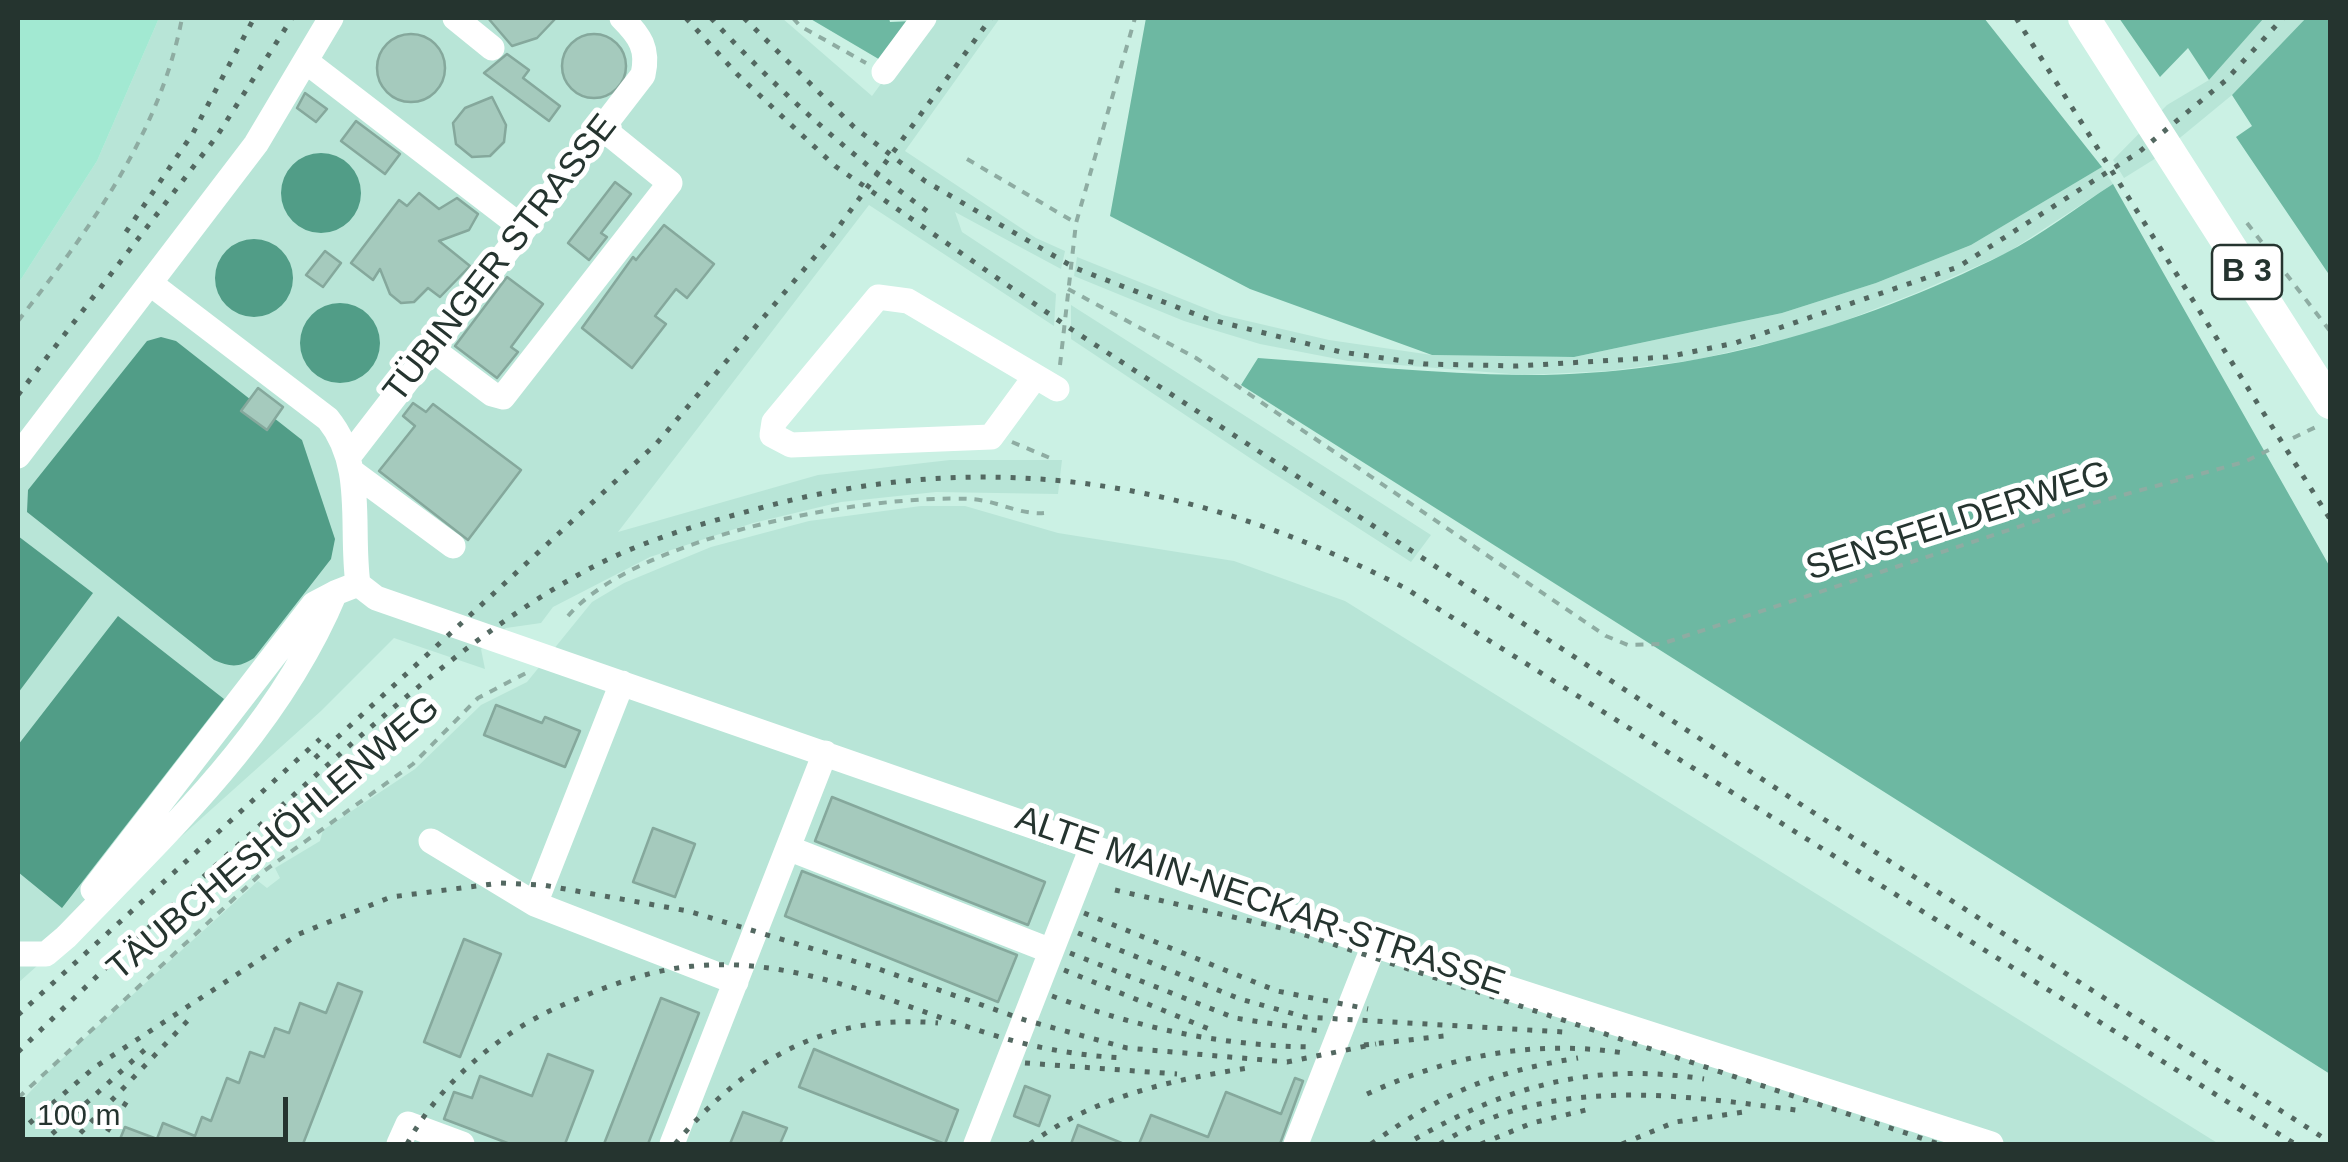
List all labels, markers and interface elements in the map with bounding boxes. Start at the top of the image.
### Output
street label: TÜBINGER STRASSE [375,107,627,411]
road number: B 3 [2212,245,2282,299]
street label: SENSFELDERWEG [1801,453,2115,591]
street label: TÄUBCHESHÖHLENWEG [100,688,448,990]
street label: ALTE MAIN-NECKAR-STRASSE [1010,798,1510,1006]
scale bar [25,1077,292,1139]
text: 100 m [37,1098,120,1131]

